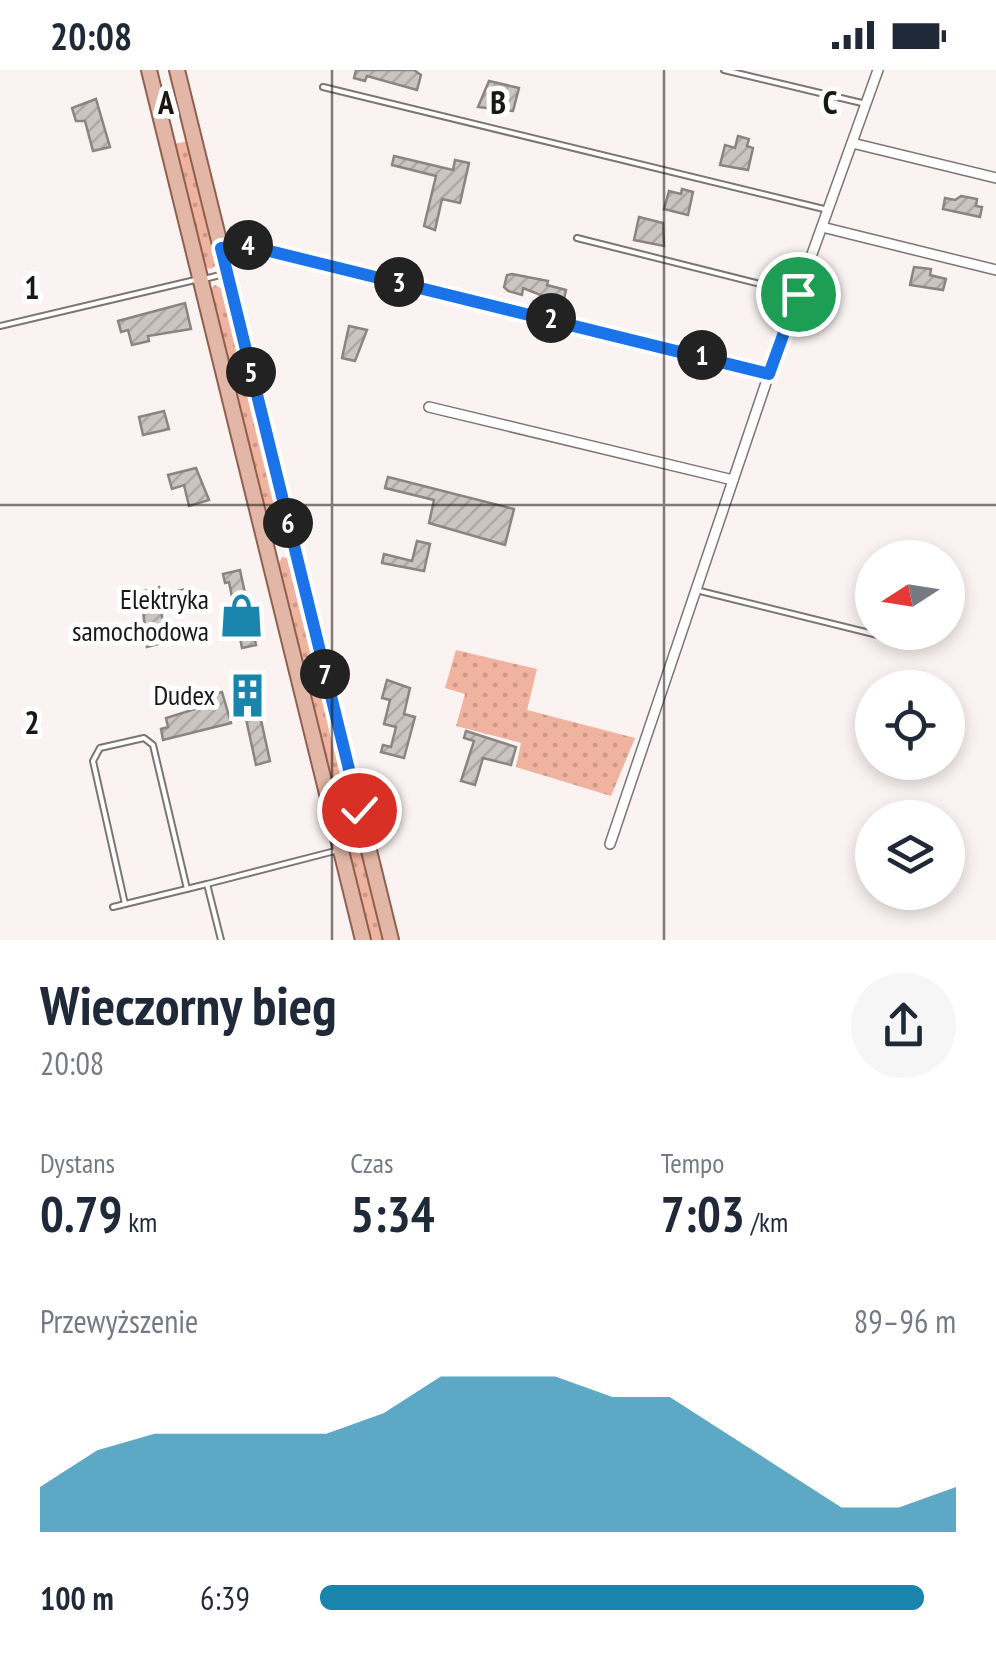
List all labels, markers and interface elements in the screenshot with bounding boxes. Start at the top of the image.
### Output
text: 20:08 [50,11,132,60]
text: A [157,81,175,123]
text: B [490,81,506,123]
text: C [823,81,838,123]
pin: 4 [223,220,273,270]
text: 4 [241,226,255,263]
pin [756,252,841,337]
pin: 3 [374,257,424,307]
text: 3 [392,263,406,300]
text: 1 [24,266,40,308]
icon: arrive [771,267,826,322]
pin: 2 [526,293,576,343]
text: 2 [544,299,558,336]
pin: 1 [677,330,727,380]
text: 1 [695,336,709,373]
pin: 5 [226,347,276,397]
text: 5 [244,353,258,390]
pin: 6 [263,498,313,548]
text: 6 [281,504,295,541]
north arrow [855,540,965,650]
map controls [855,540,965,910]
place label: Elektryka samochodowa [72,580,209,649]
shop icon: Elektryka samochodowa [218,591,266,639]
pin: 7 [300,649,350,699]
text: 7 [318,655,332,692]
button: locate [855,670,965,780]
building icon: Dudex [224,671,272,719]
place label: Dudex [153,676,215,713]
text: 2 [24,701,40,743]
pin [317,768,402,853]
icon: check [332,783,387,838]
button: layers [855,800,965,910]
text: Wieczorny bieg [40,969,337,1040]
button: share [851,973,956,1078]
text: 20:08 [40,1042,104,1084]
text: Dystans [40,1144,115,1181]
text: Czas [350,1144,393,1181]
text: Tempo [661,1144,724,1181]
text: 0.79 [40,1181,122,1246]
text: 5:34 [350,1181,435,1246]
text: 7:03 [661,1181,745,1246]
text: km [122,1203,157,1240]
text: /km [745,1203,788,1240]
text: Przewyższenie [40,1300,198,1342]
text: 89–96 m [854,1300,956,1342]
text: 100 m [40,1577,114,1619]
text: 6:39 [200,1577,250,1619]

